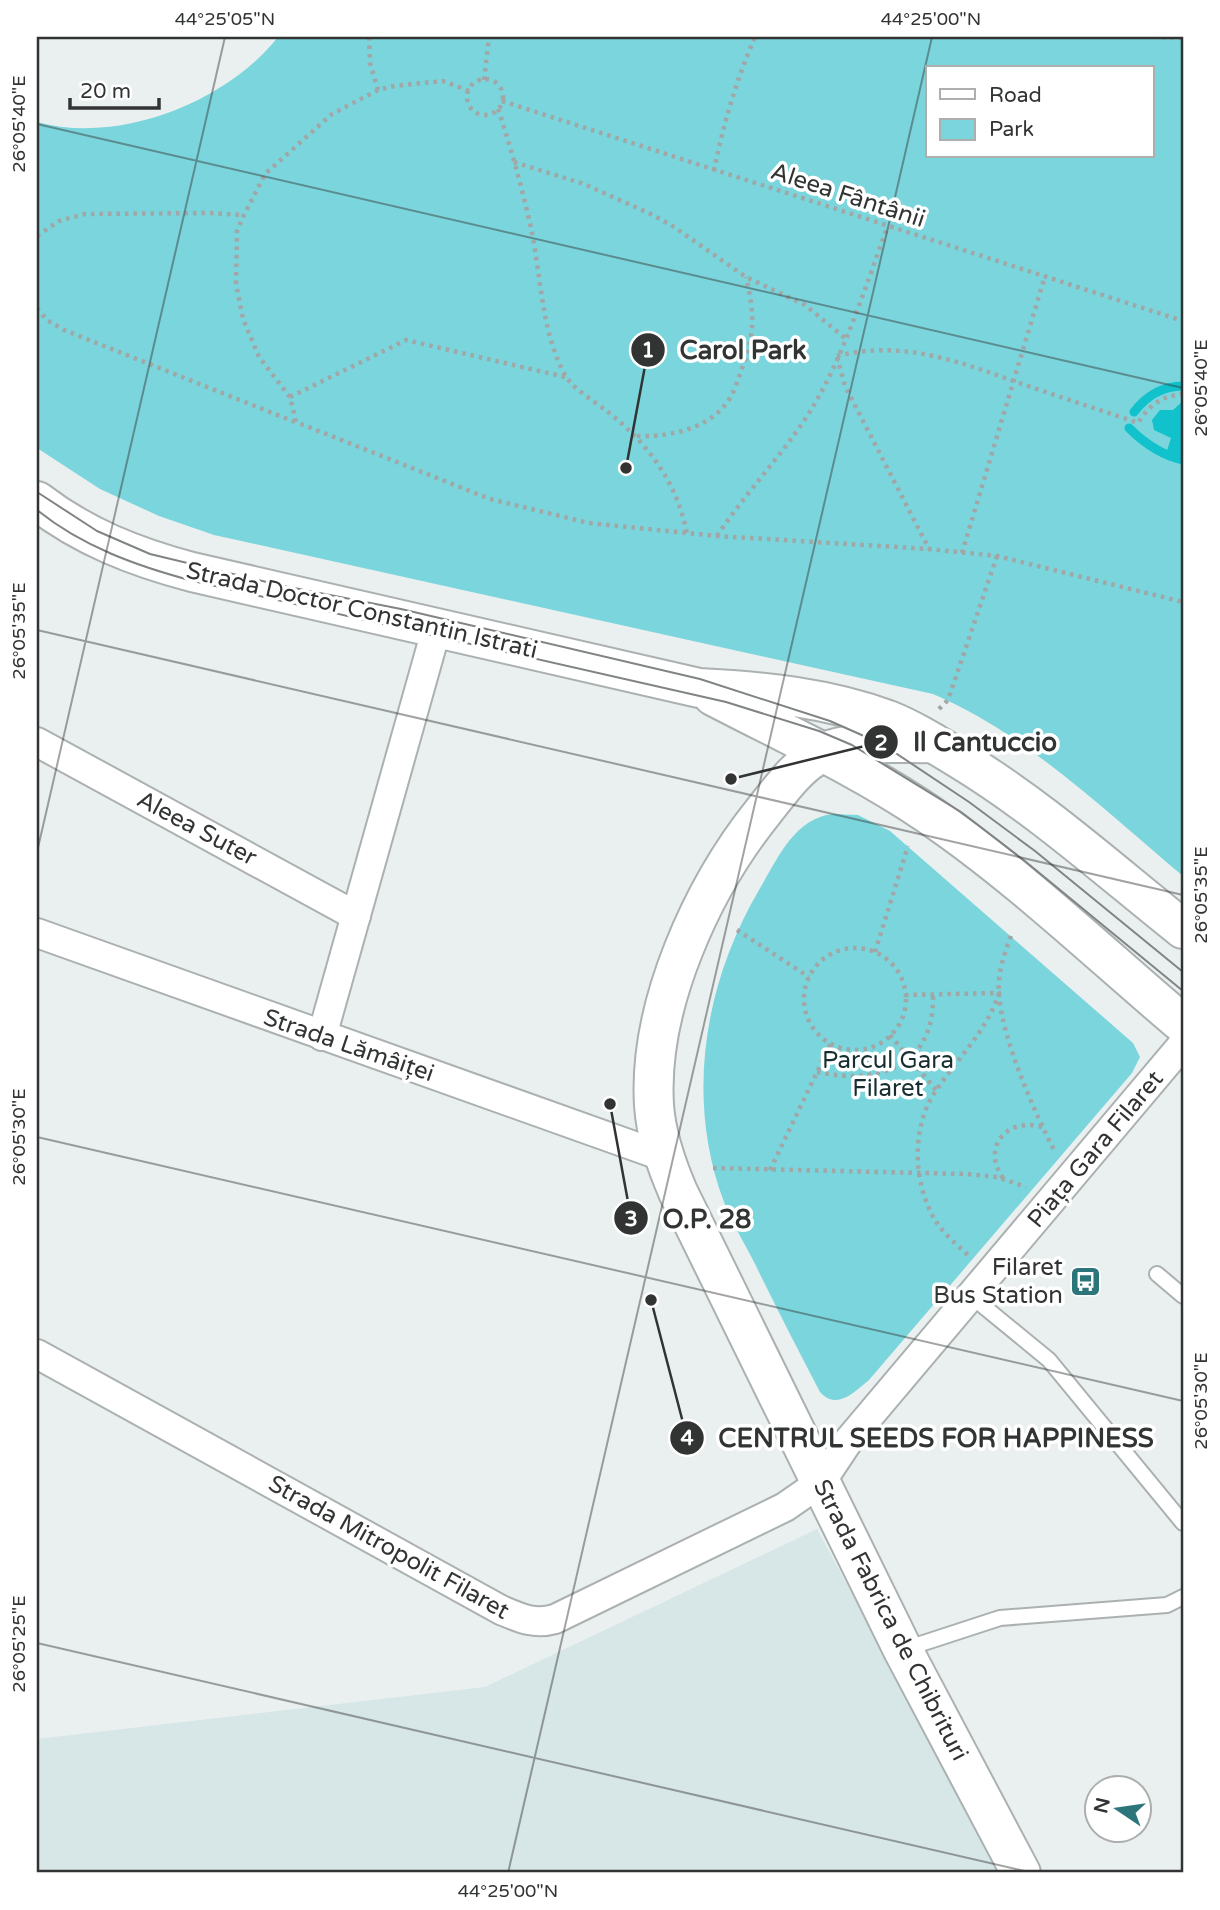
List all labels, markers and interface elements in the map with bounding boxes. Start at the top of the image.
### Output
text: 44°25'05"N [175,8,275,30]
text: 44°25'00"N [881,8,981,30]
scale bar [70,66,159,110]
legend [926,66,1154,158]
text: 26°05'40"E [8,75,30,173]
text: 20 m [80,79,131,104]
text: Road [989,83,1042,108]
text: Park [989,117,1034,142]
street label: Aleea Fântânii [767,157,929,234]
callout: Carol Park [631,326,821,373]
text: Carol Park [680,335,806,366]
text: 1 [641,338,655,363]
text: 26°05'40"E [1190,339,1212,437]
street label: Strada Doctor Constantin Istrati [183,556,540,665]
text: 26°05'35"E [8,582,30,680]
callout: Il Cantuccio [864,719,1071,766]
text: Il Cantuccio [913,727,1057,758]
text: 2 [874,731,888,756]
street label: Aleea Suter [132,785,262,873]
text: 26°05'35"E [1190,846,1212,944]
street label: Strada Lămâiței [260,1003,438,1088]
park label: Parcul Gara Filaret [822,1046,954,1103]
street label: Piața Gara Filaret [1021,1065,1169,1234]
text: 26°05'30"E [8,1088,30,1186]
callout: O.P. 28 [614,1195,765,1242]
text: O.P. 28 [663,1204,751,1235]
text: 3 [624,1207,638,1232]
place label: Filaret Bus Station [933,1253,1063,1310]
bus stop icon: Filaret Bus Station [1069,1264,1103,1298]
text: 26°05'30"E [1190,1352,1212,1450]
callout: CENTRUL SEEDS FOR HAPPINESS [670,1414,1168,1461]
text: CENTRUL SEEDS FOR HAPPINESS [718,1423,1154,1454]
text: 4 [680,1426,694,1451]
street label: Strada Mitropolit Filaret [263,1469,514,1626]
street label: Strada Fabrica de Chibrituri [807,1475,974,1766]
text: 26°05'25"E [8,1595,30,1693]
north arrow [1084,1773,1154,1843]
text: N [1090,1795,1115,1815]
text: 44°25'00"N [458,1880,558,1902]

